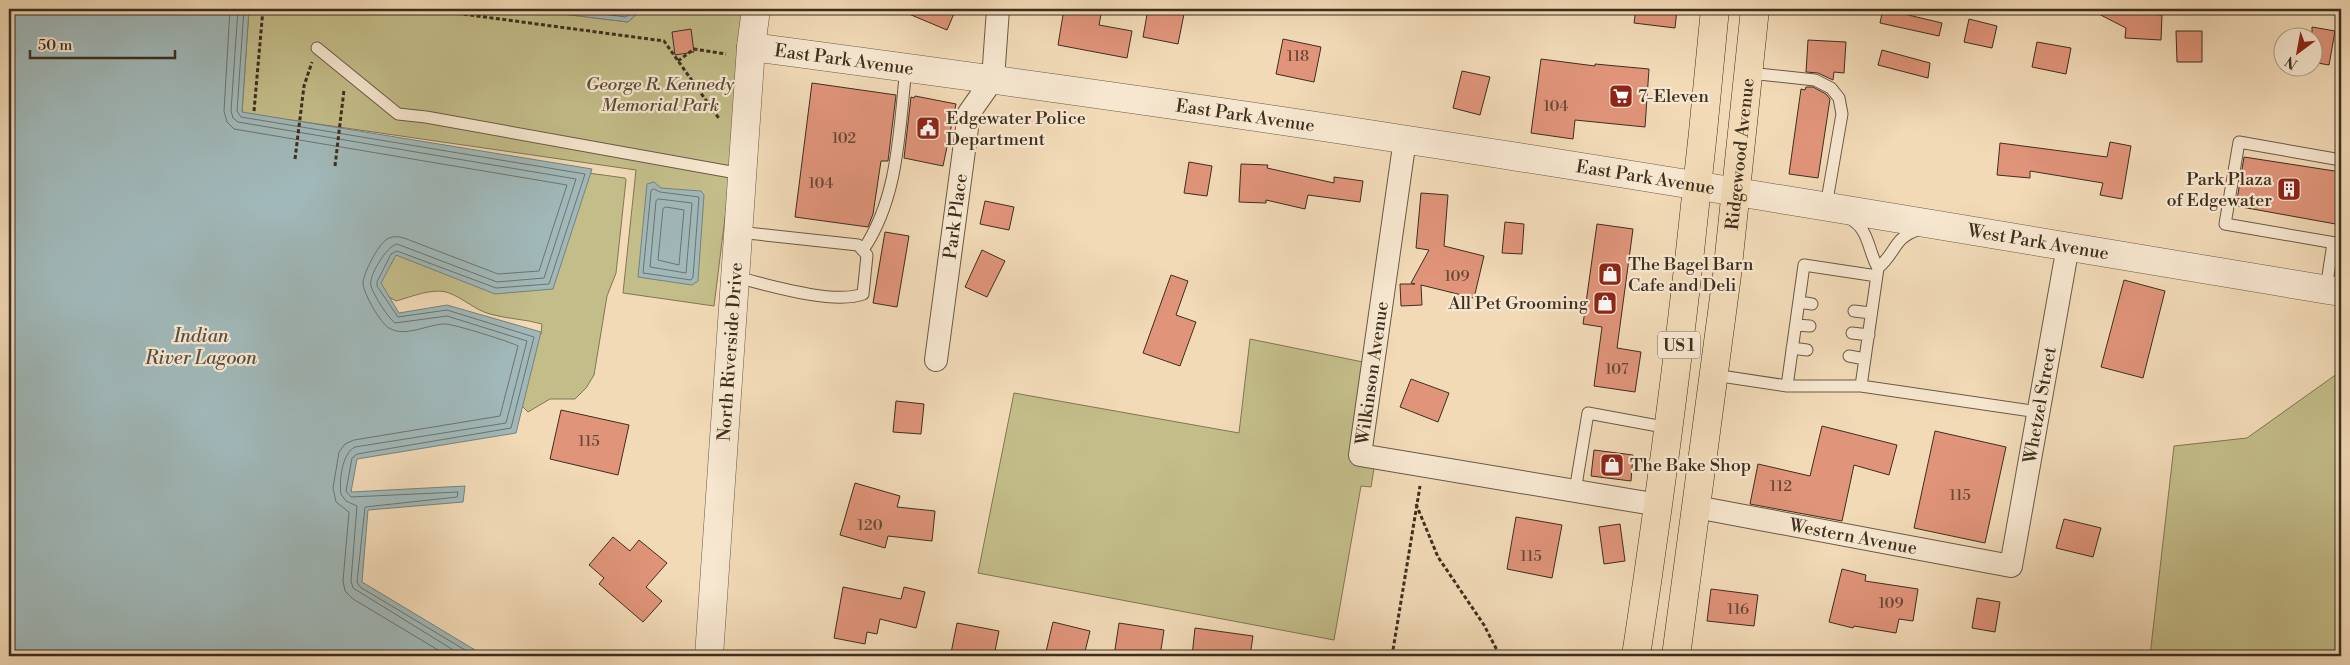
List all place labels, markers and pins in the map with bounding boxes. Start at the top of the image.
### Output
supermarket icon: 7-Eleven [1608,83,1634,109]
place label: 7-Eleven [1638,85,1709,108]
place label: Edgewater Police Department [946,107,1086,151]
public building icon: Edgewater Police Department [915,115,941,141]
place label: Park Plaza of Edgewater [2166,168,2273,212]
building icon: Park Plaza of Edgewater [2276,176,2302,202]
place label: The Bagel Barn Cafe and Deli [1628,253,1754,297]
shop icon: The Bagel Barn Cafe and Deli [1597,261,1623,287]
shop icon: All Pet Grooming [1592,290,1618,316]
place label: All Pet Grooming [1447,292,1589,315]
shop icon: The Bake Shop [1599,452,1625,478]
place label: The Bake Shop [1630,454,1751,477]

